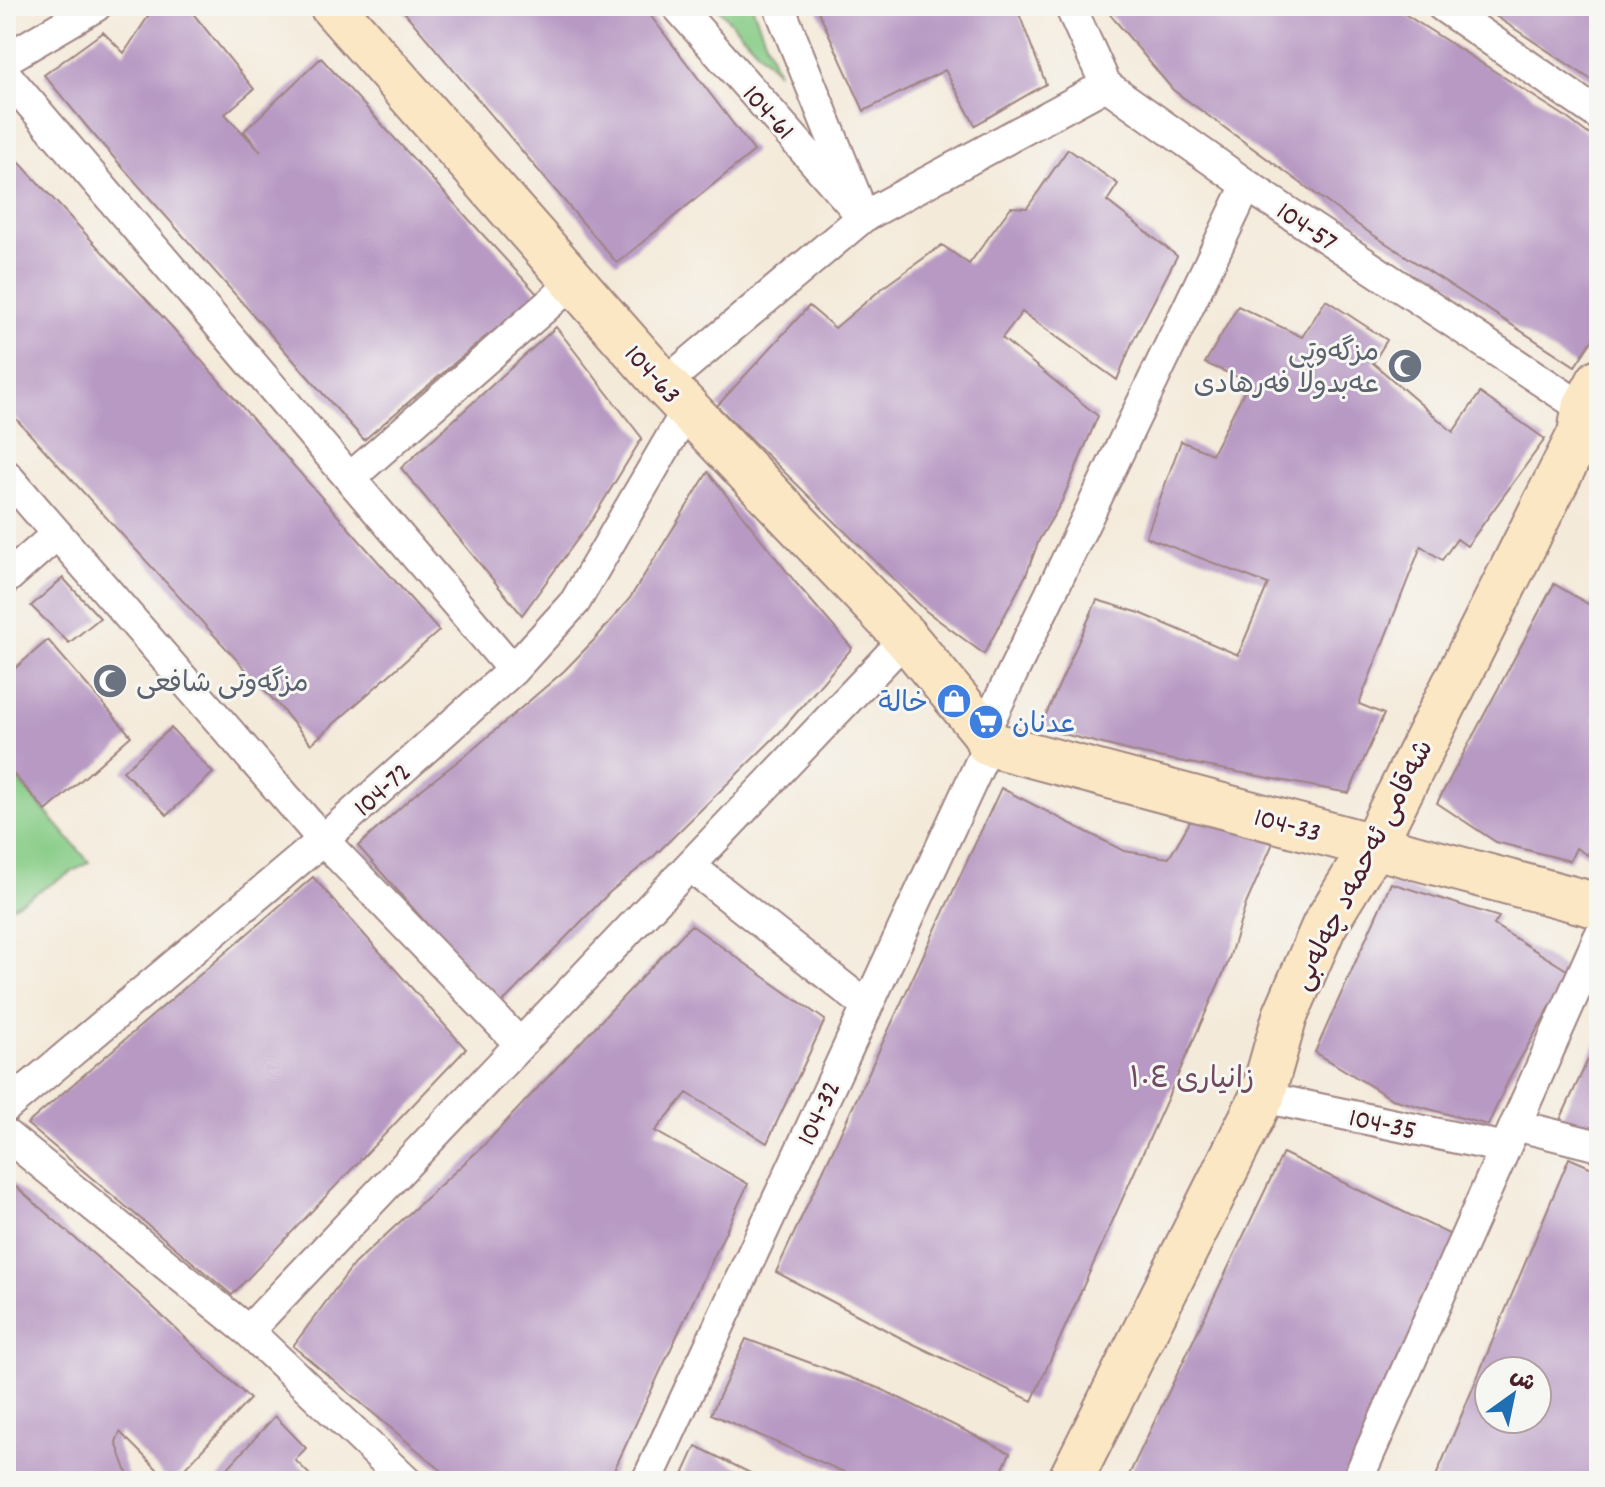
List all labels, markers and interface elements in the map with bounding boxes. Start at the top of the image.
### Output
street label: 104-61 [731,78,802,151]
street label: 104-57 [1267,194,1344,264]
place label: مزگەوتی عەبدوڵا فەرهادی [1193,334,1379,407]
street label: 104-63 [612,337,688,415]
mosque icon: مزگەوتی عەبدوڵا فەرهادی [1386,347,1424,385]
mosque icon: مزگەوتی شافعی [91,662,129,700]
place label: مزگەوتی شافعی [136,665,309,706]
shop icon: خالة [935,682,973,720]
place label: خالة [879,686,928,726]
supermarket icon: عدنان [967,703,1005,741]
place label: عدنان [1012,707,1077,747]
street label: شەقامی ئەحمەد چەلەبی [1285,734,1446,999]
street label: 104-72 [347,755,422,829]
street label: 104-33 [1249,800,1324,856]
district label: زانیاری ١٠٤ [1129,1060,1255,1103]
street label: 104-32 [789,1075,854,1153]
street label: 104-35 [1345,1100,1419,1154]
north arrow [1473,1355,1553,1435]
text: ش [1503,1362,1541,1401]

